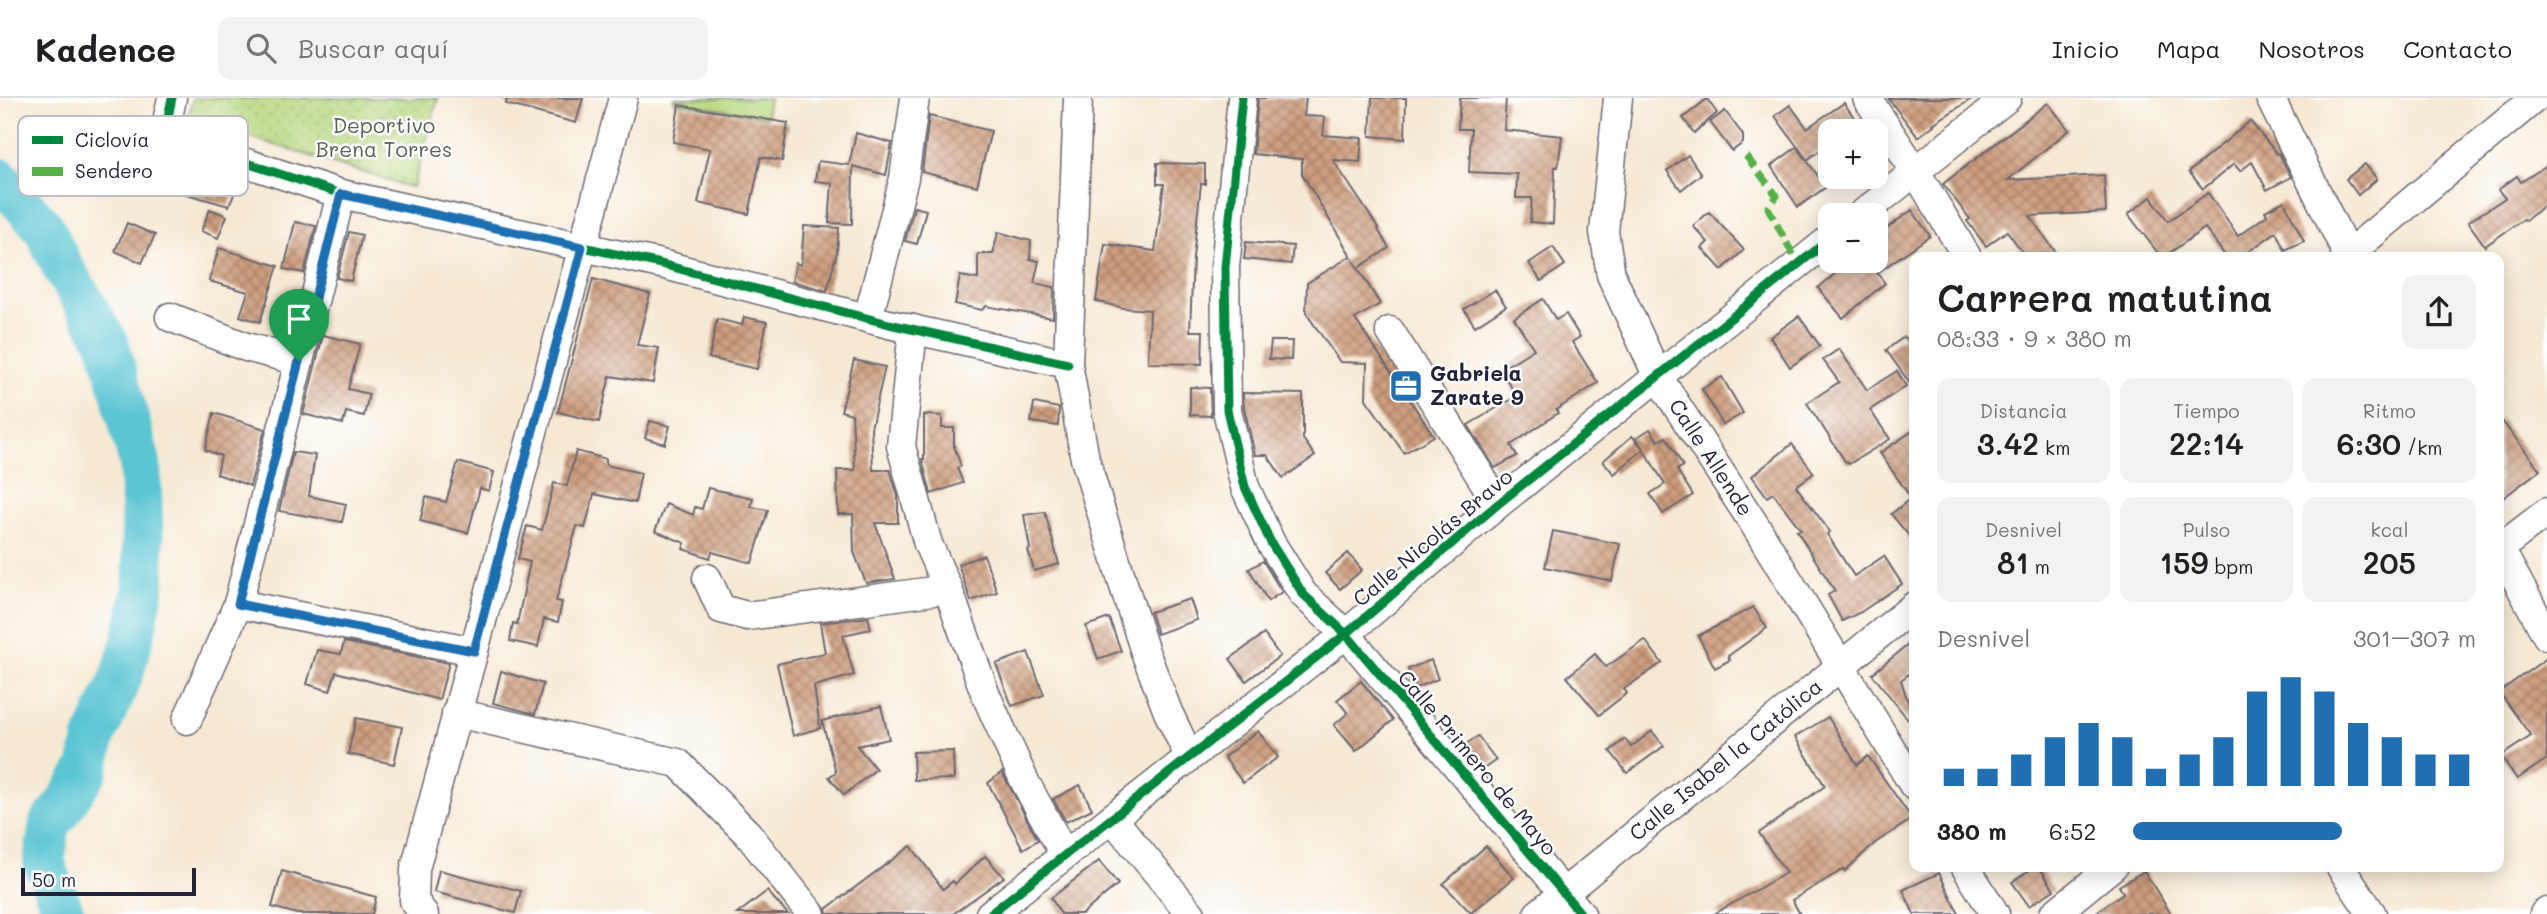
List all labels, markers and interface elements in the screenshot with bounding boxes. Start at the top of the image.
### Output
search box [218,17,708,80]
text: Kadence [35,27,176,70]
icon: search [242,29,280,67]
text: Buscar aquí [298,31,449,65]
text: Inicio [2052,33,2119,64]
text: Mapa [2157,33,2221,64]
text: Nosotros [2259,33,2365,64]
text: Contacto [2403,33,2512,64]
park label: Deportivo Brena Torres [316,111,452,162]
legend [18,116,248,196]
map controls [1818,119,1888,273]
button: + [1818,119,1888,189]
text: Ciclovía [75,127,149,152]
text: Sendero [75,158,153,183]
button: − [1818,203,1888,273]
text: Carrera matutina [1937,272,2273,322]
button: share [2402,275,2476,349]
pin [269,289,329,361]
icon: arrive [280,300,318,338]
text: 08:33 · 9 × 380 m [1937,323,2132,353]
place label: Gabriela Zarate 9 [1430,359,1524,410]
office icon: Gabriela Zarate 9 [1387,367,1425,405]
street label: Calle Allende [1664,393,1760,521]
text: Distancia [1980,398,2067,423]
text: Tiempo [2173,398,2240,423]
text: Ritmo [2363,398,2416,423]
text: 3.42 [1977,423,2039,463]
text: 22:14 [2169,423,2244,463]
text: 6:30 [2337,423,2401,463]
text: km [2039,435,2070,460]
text: /km [2401,435,2442,460]
street label: Calle Nicolás Bravo [1347,462,1518,612]
text: Desnivel [1985,517,2062,542]
text: Pulso [2183,517,2230,542]
text: kcal [2371,517,2408,542]
text: 81 [1997,542,2029,582]
text: 159 [2160,542,2208,582]
text: 205 [2363,542,2416,582]
text: m [2029,554,2050,579]
text: bpm [2208,554,2253,579]
text: Desnivel [1937,623,2030,653]
text: 301–307 m [2353,623,2476,653]
street label: Calle Primero de Mayo [1393,664,1564,860]
street label: Calle Isabel la Católica [1623,672,1827,846]
text: 380 m [1937,816,2006,846]
text: 6:52 [2049,816,2096,846]
scale bar [21,865,196,897]
text: 50 m [32,867,76,892]

